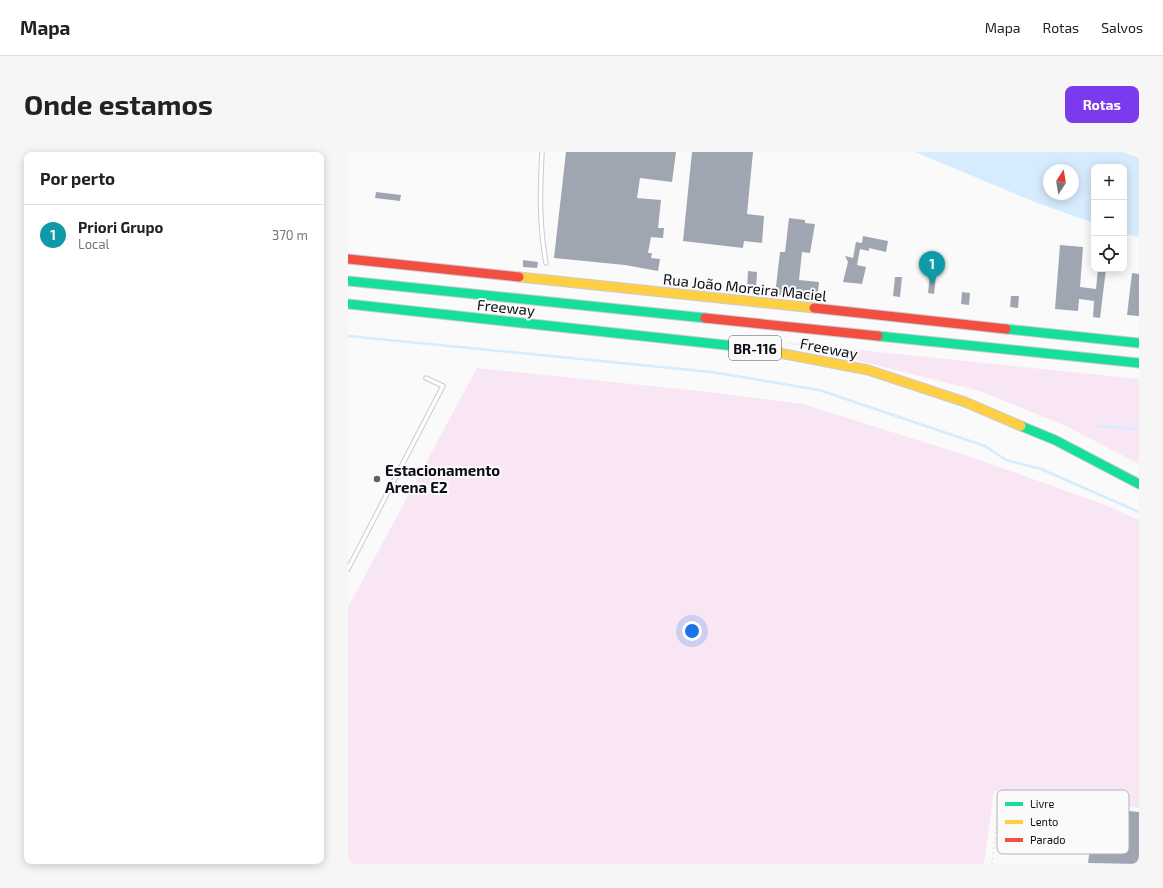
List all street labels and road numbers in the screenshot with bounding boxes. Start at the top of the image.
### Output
street label: Rua João Moreira Maciel [662,269,828,305]
street label: Freeway [476,295,536,319]
street label: Freeway [799,334,859,362]
road number: BR-116 [729,336,781,360]

